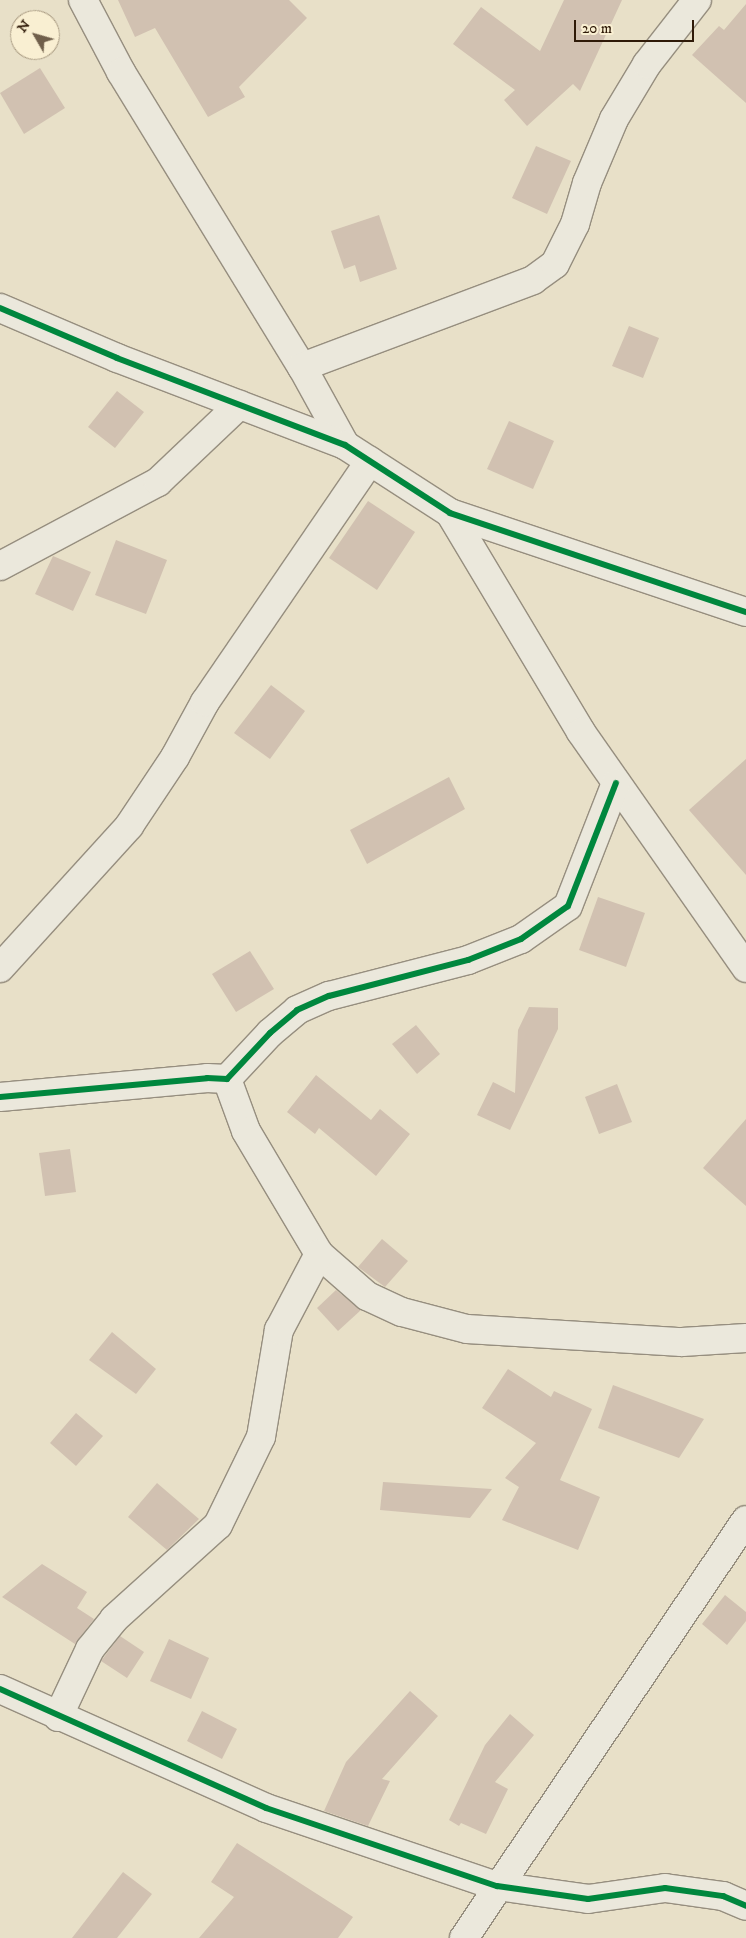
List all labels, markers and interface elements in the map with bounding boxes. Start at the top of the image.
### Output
north arrow [10,10,60,60]
scale bar [576,10,696,42]
text: N [13,16,35,36]
text: 20 m [582,19,612,38]

